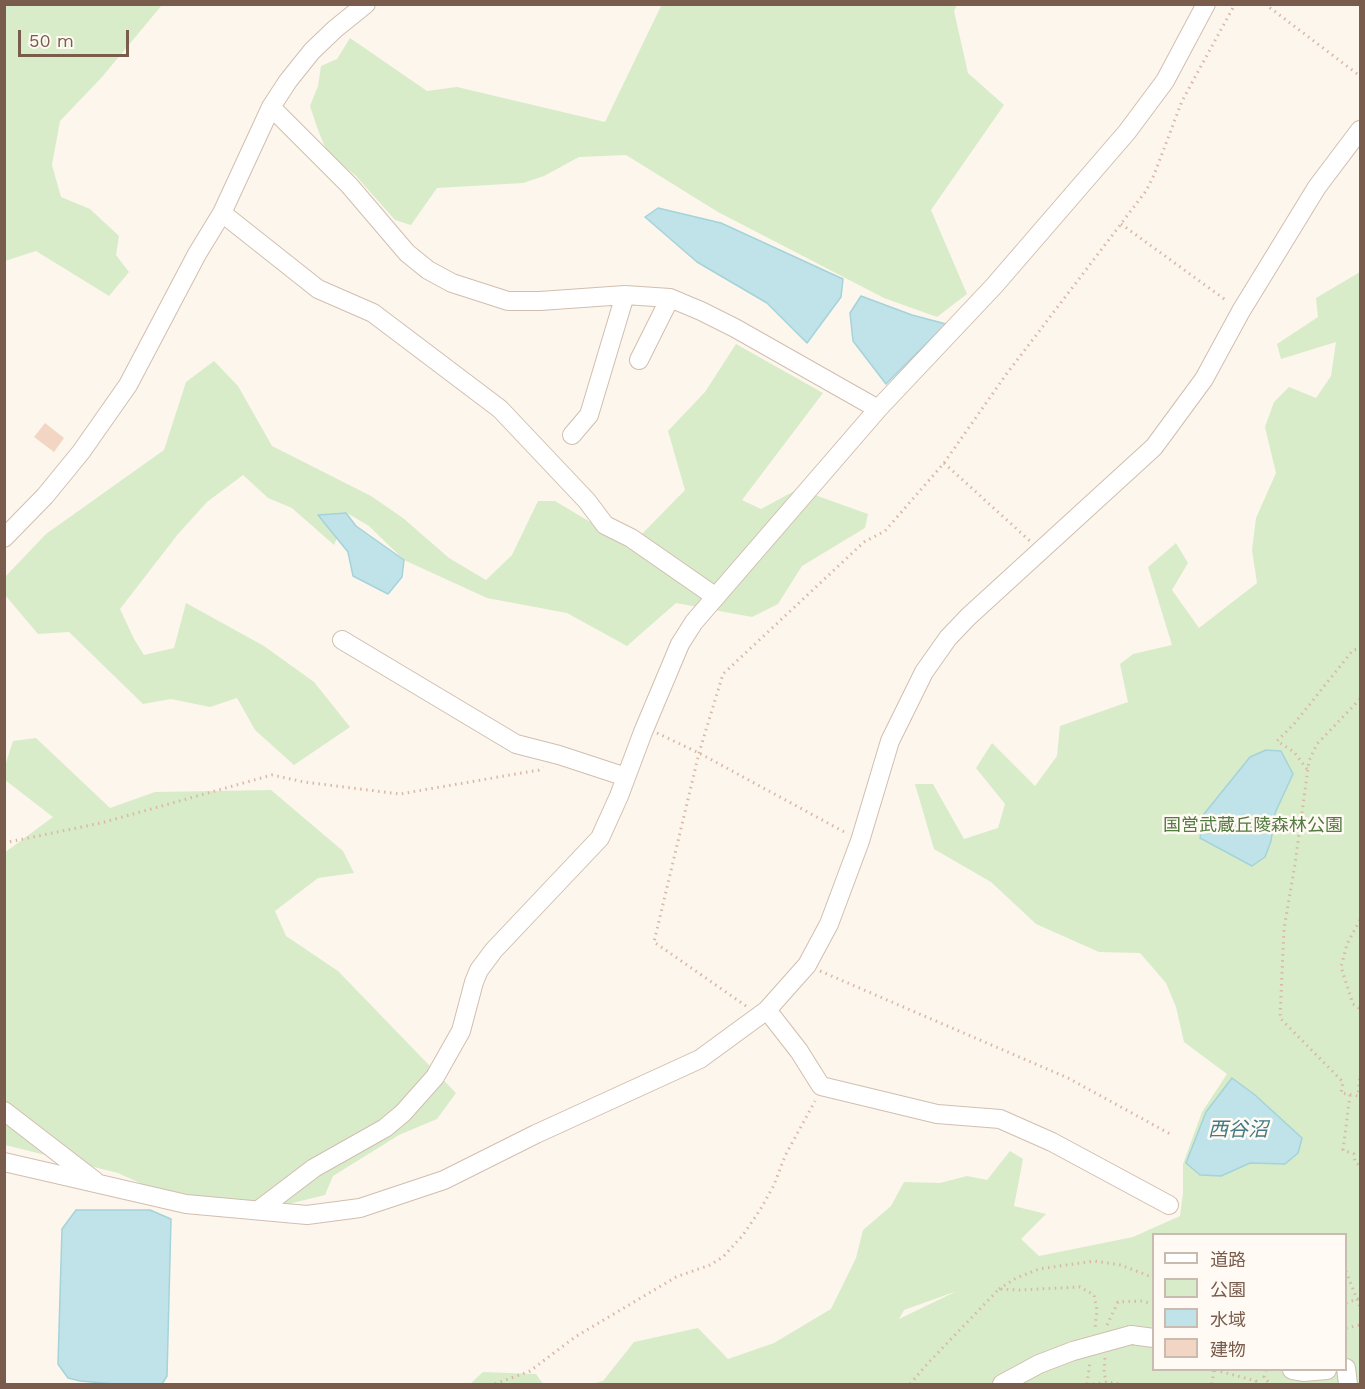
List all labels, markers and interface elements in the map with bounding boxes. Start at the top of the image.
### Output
scale bar [21,18,132,56]
text: 50 m [29,30,74,51]
park label: 国営武蔵丘陵森林公園 [1163,815,1343,837]
water label: 西谷沼 [1208,1118,1268,1142]
legend [1152,1233,1347,1371]
text: 道路 [1210,1249,1246,1270]
text: 公園 [1210,1279,1246,1300]
text: 水域 [1210,1309,1246,1330]
text: 建物 [1210,1339,1246,1360]

